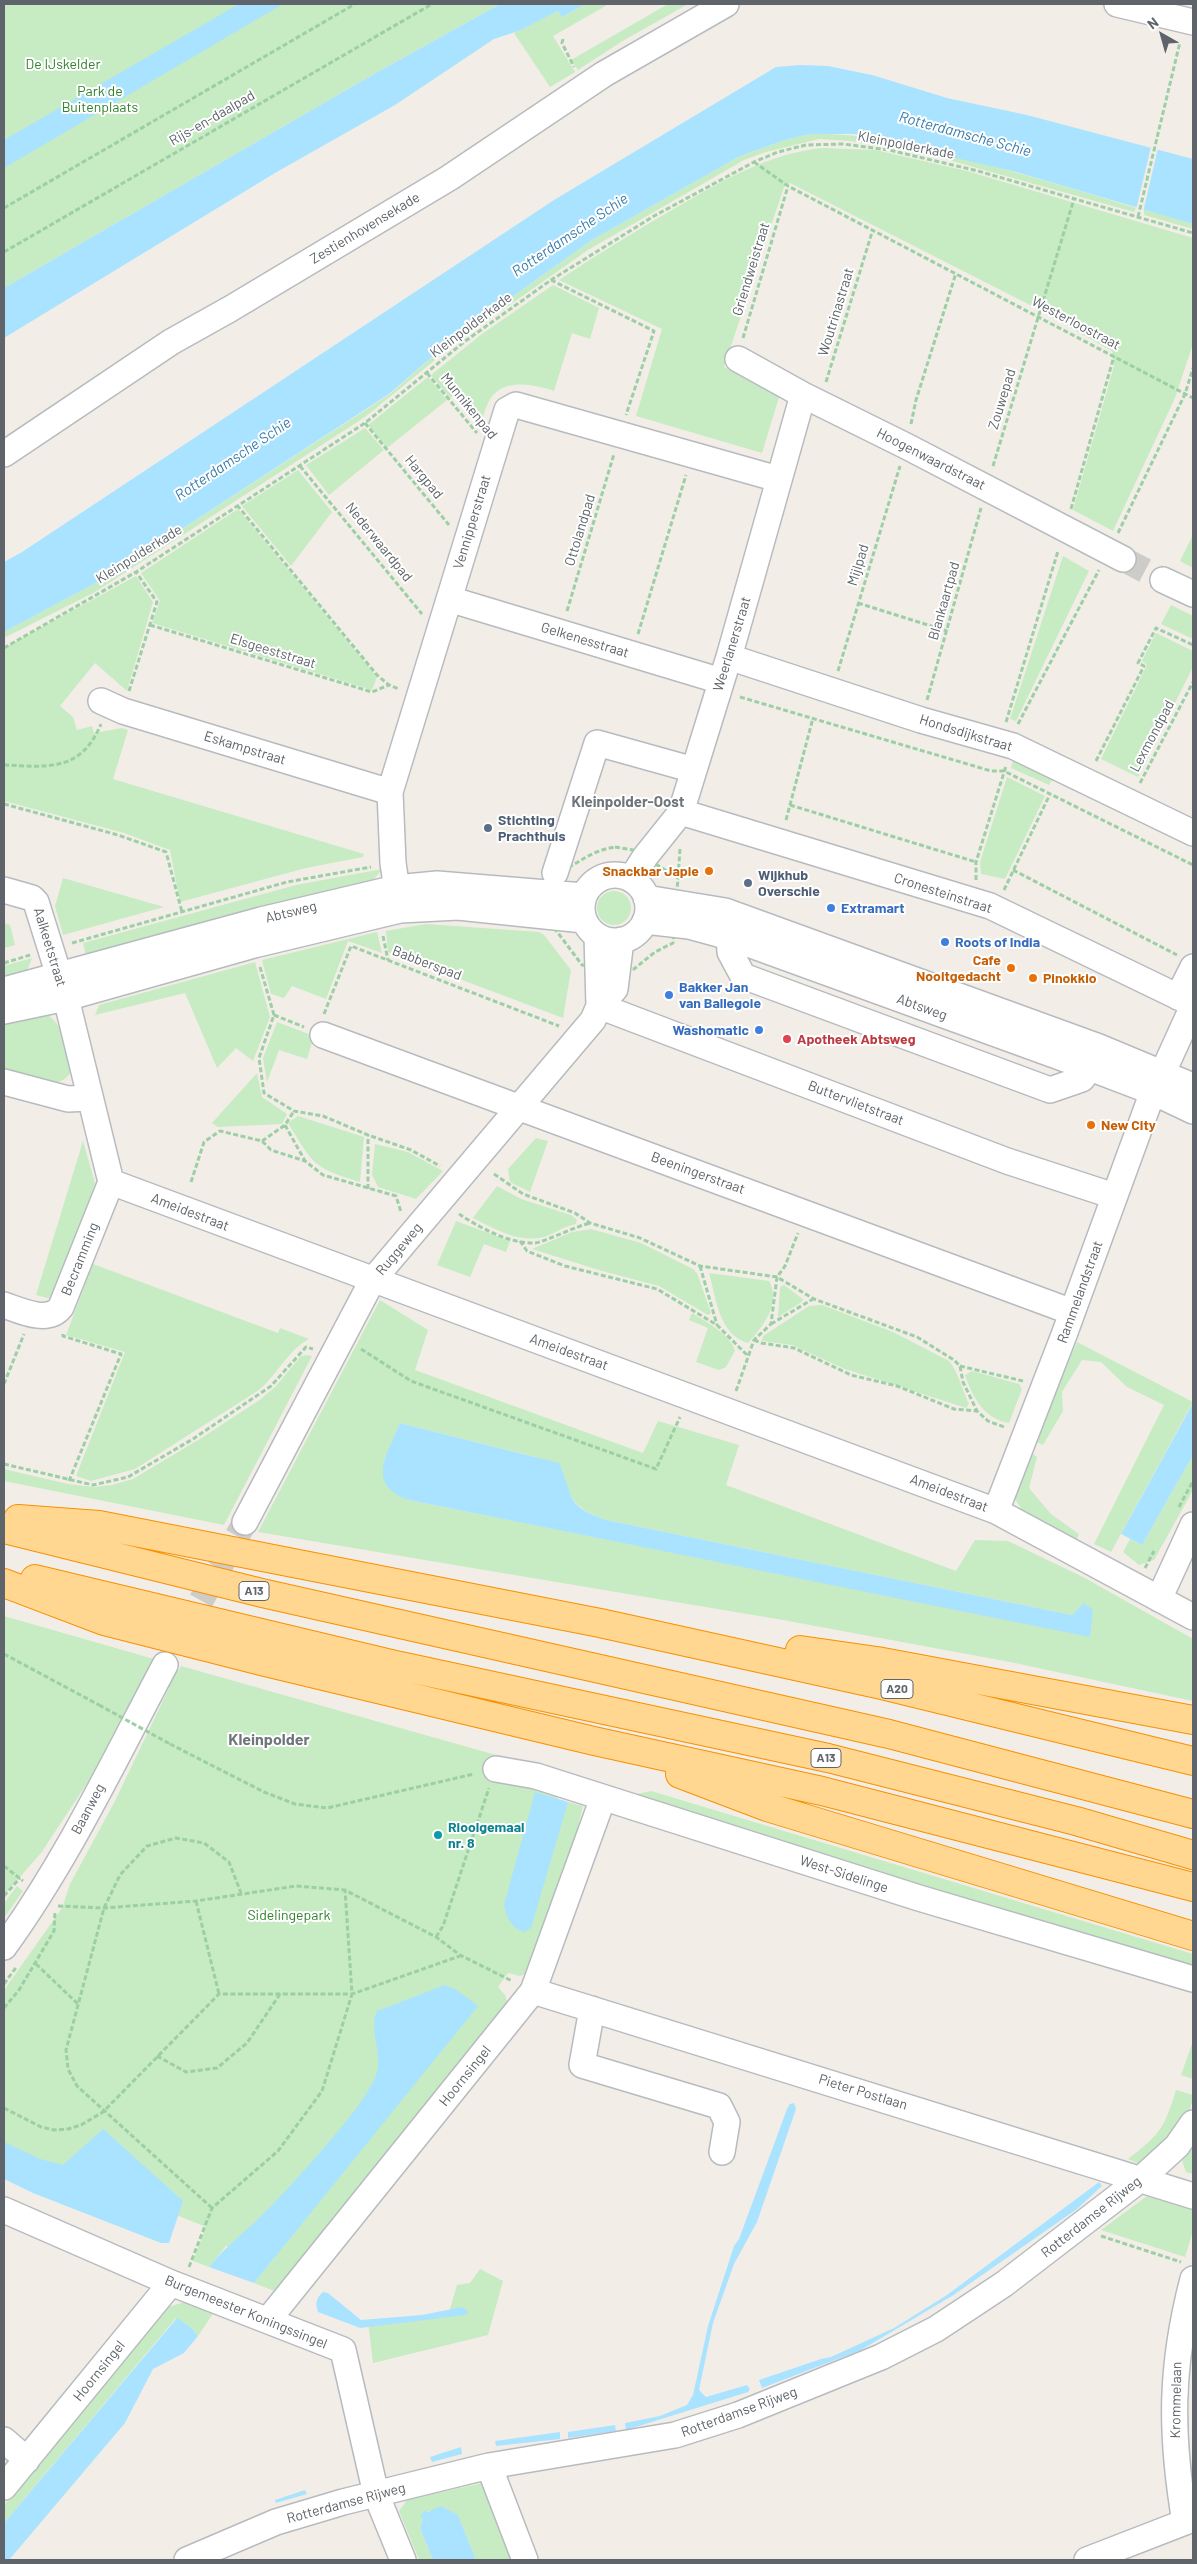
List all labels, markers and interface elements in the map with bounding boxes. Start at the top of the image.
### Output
north arrow [1137,10,1187,60]
text: N [1144,13,1161,32]
park label: De IJskelder [26,56,100,72]
park label: Park de Buitenplaats [62,83,138,115]
street label: Rijs-en-daalpad [166,87,258,149]
water label: Rotterdamsche Schie [897,108,1033,160]
street label: Kleinpolderkade [856,127,956,163]
street label: Zestienhovensekade [307,189,423,267]
water label: Rotterdamsche Schie [508,189,632,281]
street label: Griendweistraat [729,220,773,318]
street label: Woutrinastraat [815,266,857,358]
street label: Kleinpolderkade [427,289,515,361]
street label: Westerloostraat [1029,293,1123,353]
street label: Zouwepad [985,367,1019,431]
street label: Munnikenpad [437,369,501,443]
water label: Rotterdamsche Schie [171,413,295,505]
street label: Hoogenwaardstraat [874,424,988,494]
street label: Hargpad [401,452,447,502]
street label: Vennipperstraat [450,473,494,571]
street label: Ottolandpad [561,492,599,568]
street label: Nederwaardpad [342,499,416,585]
street label: Kleinpolderkade [93,521,185,587]
street label: Mijlpad [844,542,872,588]
street label: Blankaartpad [925,560,963,642]
street label: Weerlanerstraat [710,595,754,693]
street label: Gelkenesstraat [539,619,631,661]
street label: Elsgeeststraat [228,630,318,672]
street label: Lexmondpad [1126,697,1178,775]
street label: Hondsdijkstraat [917,711,1015,755]
street label: Eskampstraat [202,728,288,768]
district label: Kleinpolder-Oost [572,793,684,811]
place label: Stichting Prachthuis [498,812,565,844]
marker: Stichting Prachthuis [482,822,494,834]
place label: Snackbar Japie [602,863,699,879]
marker: Snackbar Japie [703,865,715,877]
place label: Wijkhub Overschie [758,867,820,900]
street label: Cronesteinstraat [892,869,994,917]
marker: Wijkhub Overschie [742,877,754,889]
street label: Abtsweg [264,898,318,926]
place label: Extramart [841,900,905,916]
marker: Extramart [825,902,837,914]
street label: Aalkeetstraat [30,905,70,989]
place label: Roots of India [955,934,1040,950]
marker: Roots of India [939,936,951,948]
street label: Babberspad [390,942,464,984]
place label: Cafe Nooitgedacht [916,952,1001,984]
marker: Cafe Nooitgedacht [1005,962,1017,974]
place label: Pinokkio [1043,970,1097,986]
marker: Pinokkio [1027,972,1039,984]
place label: Bakker Jan van Ballegoie [679,979,761,1012]
marker: Bakker Jan van Ballegoie [663,989,675,1001]
street label: Abtsweg [895,990,949,1024]
place label: Washomatic [672,1022,749,1038]
marker: Washomatic [753,1024,765,1036]
place label: Apotheek Abtsweg [797,1031,915,1047]
marker: Apotheek Abtsweg [781,1033,793,1045]
street label: Buttervlietstraat [806,1077,906,1129]
place label: New City [1101,1117,1156,1133]
marker: New City [1085,1119,1097,1131]
street label: Beeningerstraat [649,1148,747,1198]
street label: Ameidestraat [149,1189,231,1235]
street label: Ruggeweg [372,1219,426,1279]
street label: Becramming [58,1220,102,1298]
street label: Rammelandstraat [1054,1238,1106,1346]
street label: Ameidestraat [527,1330,611,1374]
street label: Ameidestraat [908,1470,990,1516]
road number: A13 [239,1582,269,1600]
road number: A20 [881,1680,913,1698]
district label: Kleinpolder [228,1730,310,1750]
road number: A13 [811,1749,841,1768]
street label: Baanweg [68,1781,108,1837]
place label: Rioolgemaal nr. 8 [448,1819,524,1851]
marker: Rioolgemaal nr. 8 [432,1829,444,1841]
street label: West-Sidelinge [798,1852,890,1896]
park label: Sidelingepark [247,1907,331,1923]
street label: Hoornsingel [435,2042,495,2110]
street label: Pieter Postlaan [817,2071,909,2113]
street label: Rotterdamse Rijweg [1038,2173,1144,2261]
street label: Burgemeester Koningssingel [162,2272,330,2352]
street label: Hoornsingel [69,2337,129,2405]
street label: Krommelaan [1167,2361,1185,2439]
street label: Rotterdamse Rijweg [679,2383,799,2441]
street label: Rotterdamse Rijweg [285,2479,407,2527]

